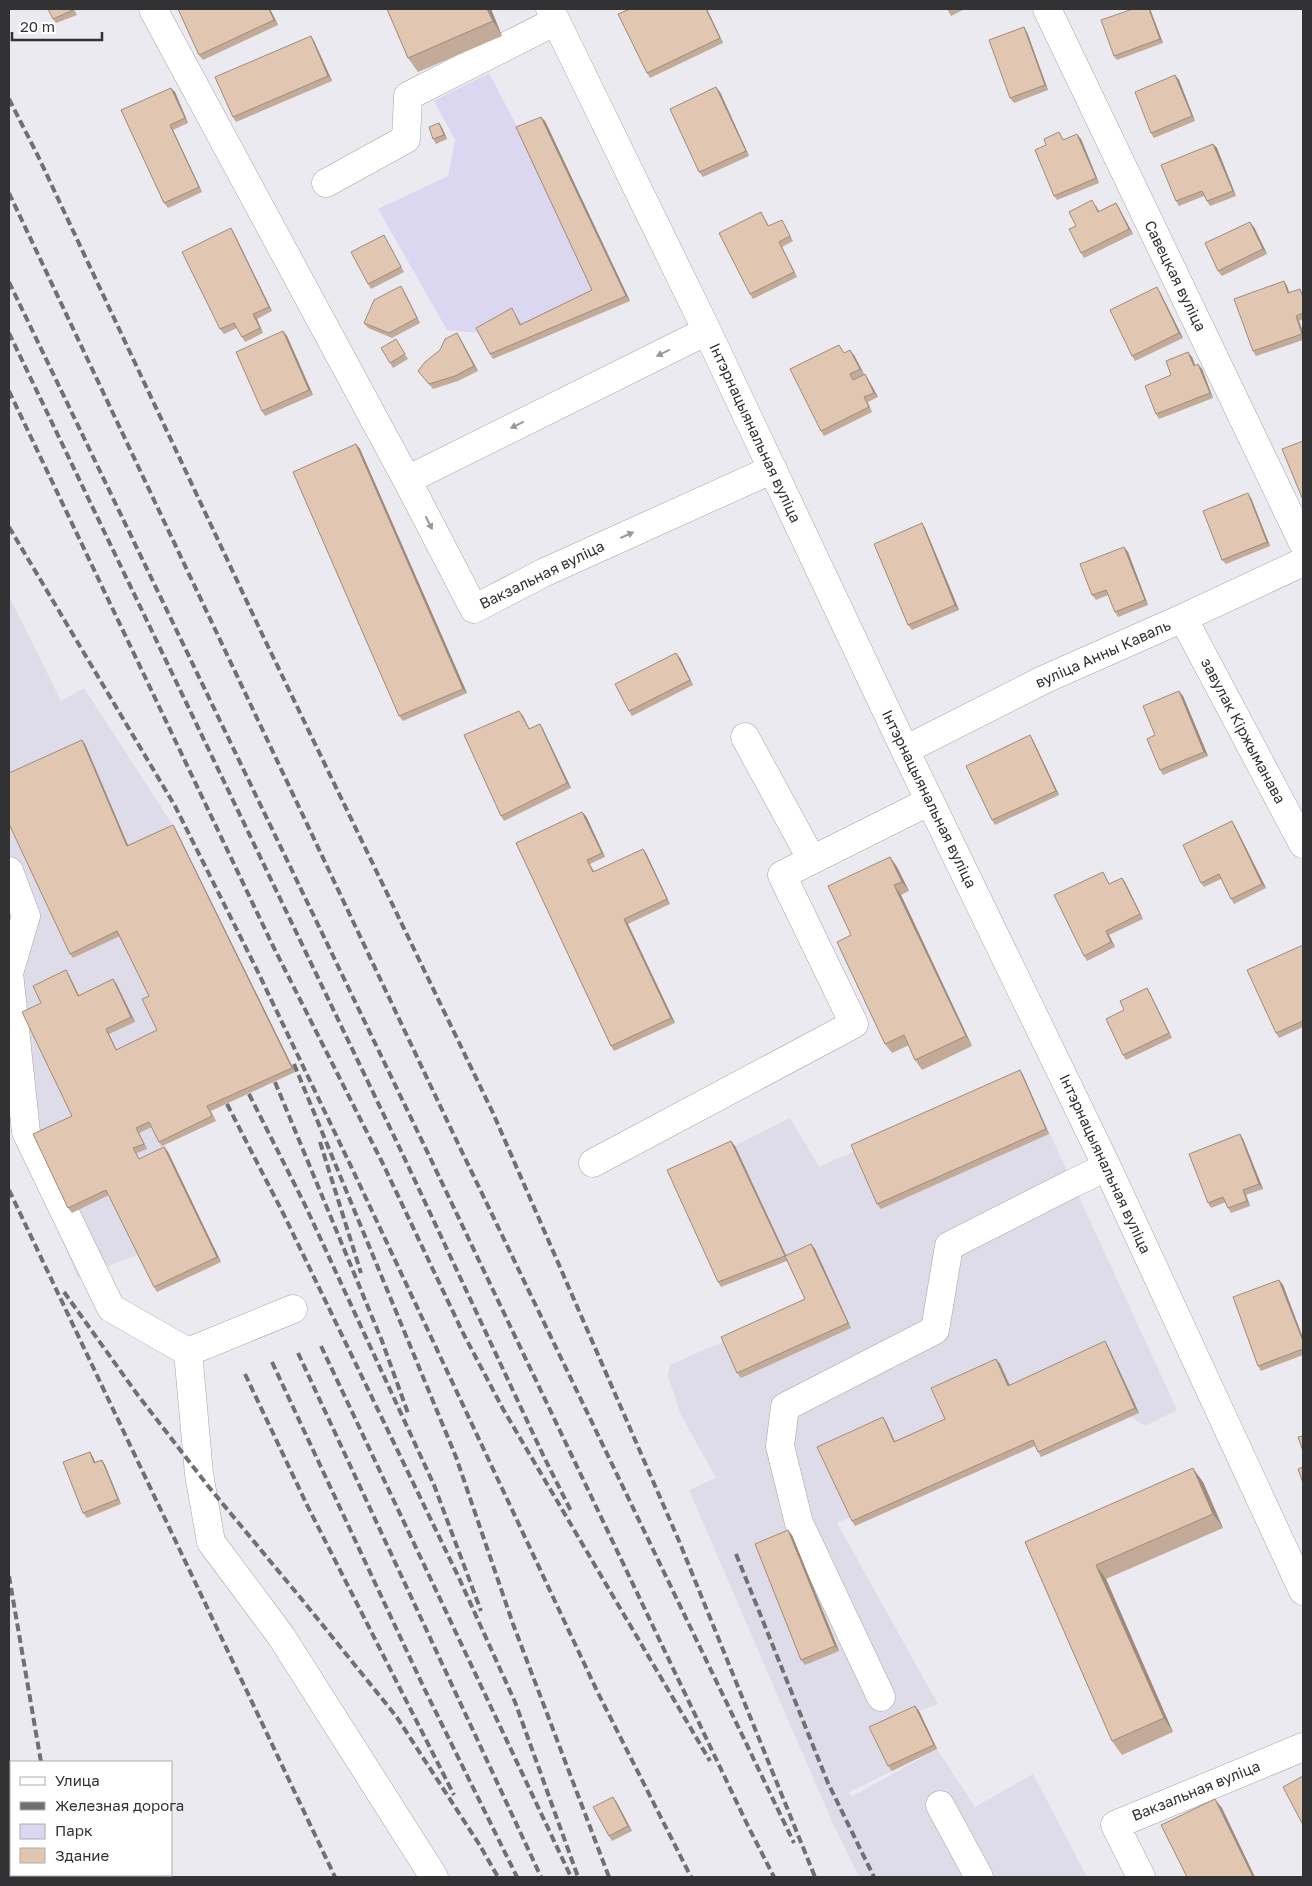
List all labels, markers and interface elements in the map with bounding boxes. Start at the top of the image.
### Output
scale bar [12,10,102,42]
text: 20 m [20,17,55,35]
street label: Савецкая вуліца [1141,217,1211,334]
street label: Інтэрнацыянальная вуліца [706,340,805,525]
one-way arrow [656,349,670,357]
one-way arrow [510,421,525,429]
one-way arrow [425,516,433,530]
one-way arrow [620,530,634,538]
street label: Вакзальная вуліца [476,536,607,612]
street label: вуліца Анны Каваль [1032,615,1173,691]
street label: завулак Кіржыманава [1198,655,1290,806]
street label: Інтэрнацыянальная вуліца [879,706,981,891]
street label: Інтэрнацыянальная вуліца [1056,1071,1155,1256]
street label: Вакзальная вуліца [1129,1756,1262,1824]
legend [10,1761,172,1876]
text: Улица [55,1771,100,1789]
text: Железная дорога [55,1796,184,1814]
text: Парк [55,1821,93,1839]
text: Здание [55,1846,109,1864]

